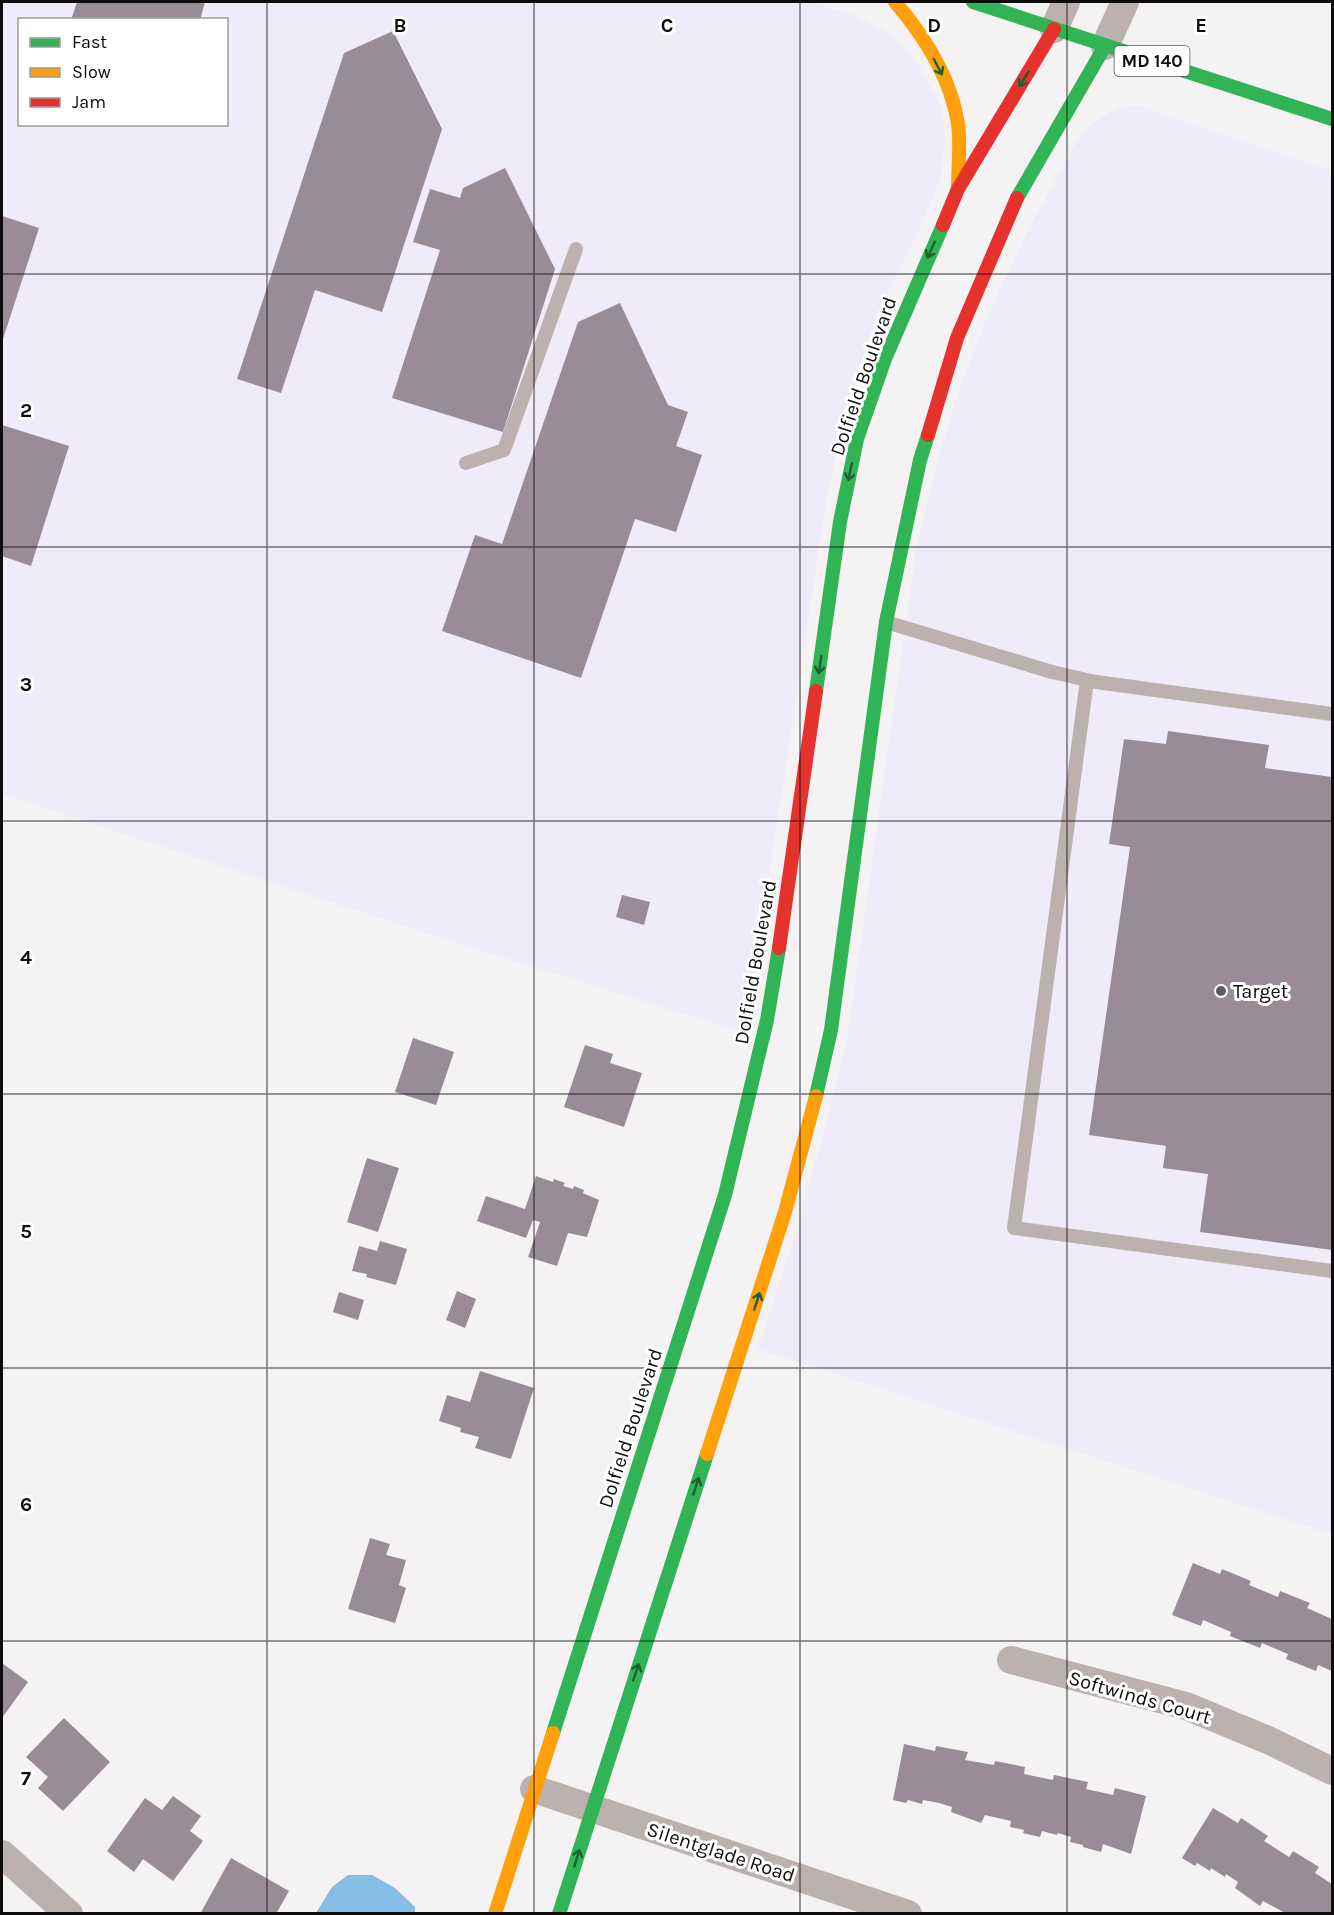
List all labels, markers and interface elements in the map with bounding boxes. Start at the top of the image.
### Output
text: B [394,14,406,37]
text: C [661,14,673,37]
text: D [927,14,941,37]
text: E [1195,14,1207,37]
legend [18,18,228,126]
text: Fast [72,31,107,53]
road number: MD 140 [1114,46,1190,76]
one-way arrow [933,58,944,76]
text: Slow [72,61,111,83]
one-way arrow [1018,70,1030,87]
text: Jam [72,91,106,113]
one-way arrow [925,241,936,259]
street label: Dolfield Boulevard [825,294,901,459]
text: 2 [20,399,32,422]
one-way arrow [844,462,855,482]
one-way arrow [815,655,826,674]
text: 3 [20,673,32,696]
street label: Dolfield Boulevard [730,878,781,1046]
text: 4 [20,946,32,969]
place label: Target [1233,980,1289,1003]
marker: Target [1214,984,1228,998]
text: 5 [20,1220,32,1243]
one-way arrow [752,1292,763,1311]
street label: Dolfield Boulevard [594,1345,667,1511]
one-way arrow [692,1477,703,1496]
text: 6 [20,1493,32,1516]
one-way arrow [631,1663,642,1682]
street label: Softwinds Court [1066,1666,1214,1729]
text: 7 [21,1767,31,1790]
street label: Silentglade Road [644,1818,798,1887]
one-way arrow [572,1849,583,1868]

